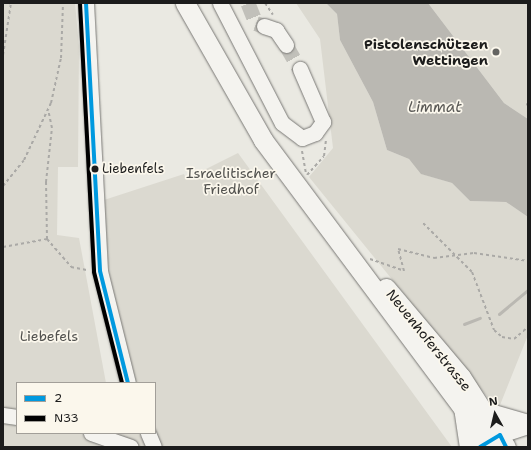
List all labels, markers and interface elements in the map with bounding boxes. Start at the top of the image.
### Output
place label: Pistolenschützen Wettingen [364,36,488,68]
marker: Pistolenschützen Wettingen [491,47,501,57]
water label: Limmat [408,99,462,117]
place label: Liebenfels [102,161,164,177]
marker: Liebenfels [90,164,100,174]
park label: Israelitischer Friedhof [186,165,276,198]
street label: Neuenhoferstrasse [383,286,475,394]
park label: Liebefels [20,328,78,344]
legend [16,382,156,434]
text: 2 [54,390,62,406]
north arrow [475,394,515,434]
text: N [488,394,499,410]
text: N33 [54,410,79,426]

